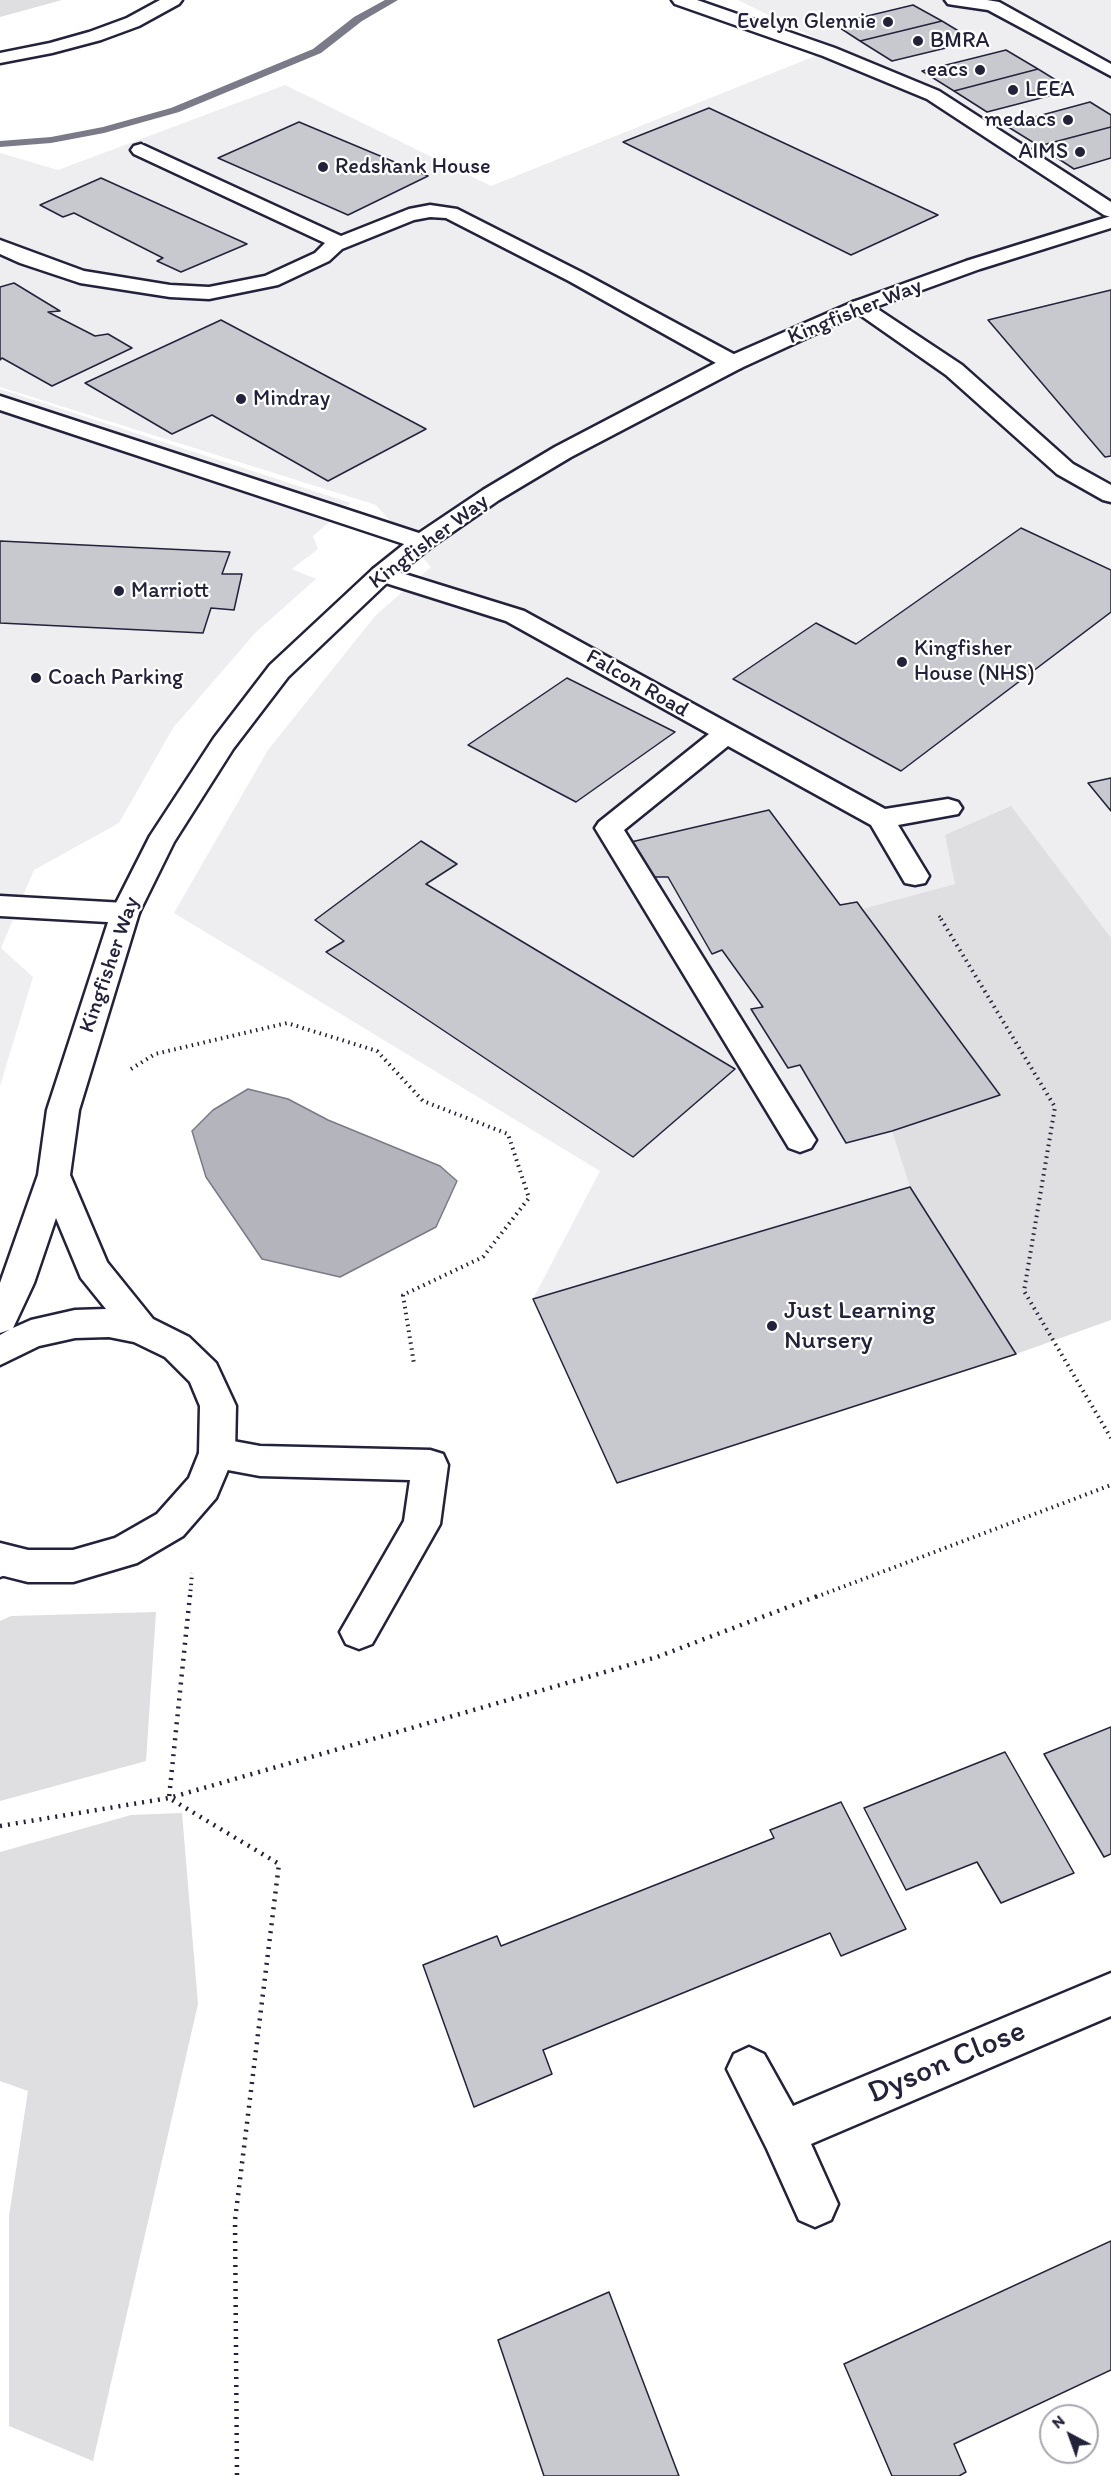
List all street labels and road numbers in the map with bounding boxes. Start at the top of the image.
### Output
street label: Kingfisher Way [784,273,926,351]
street label: Kingfisher Way [364,489,494,595]
street label: Falcon Road [581,644,693,724]
street label: Kingfisher Way [74,893,146,1037]
street label: Dyson Close [862,2013,1032,2113]

